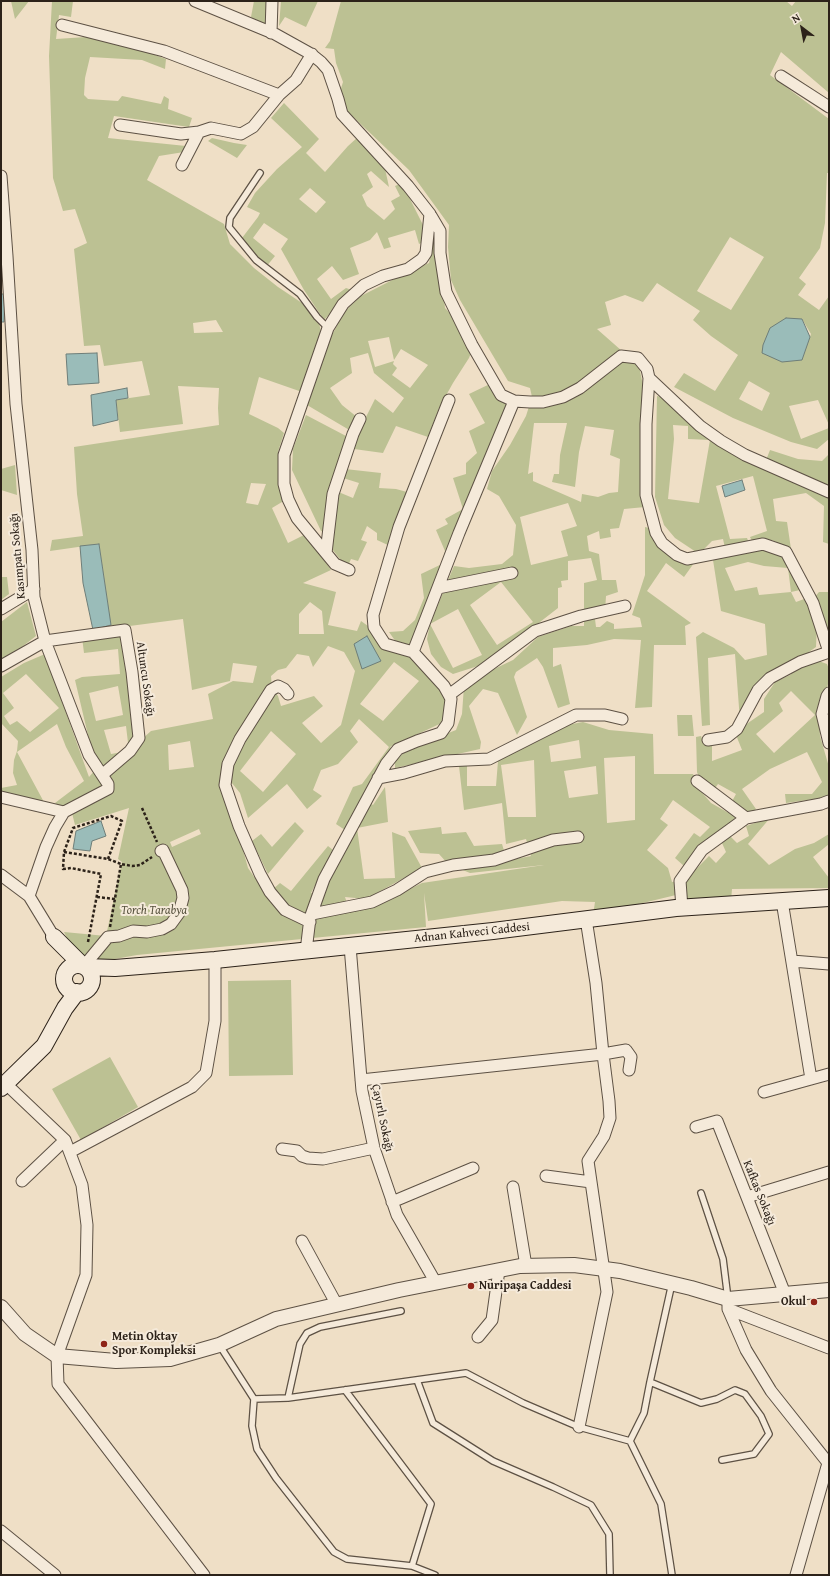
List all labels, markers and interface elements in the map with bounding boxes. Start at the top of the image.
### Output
north arrow [782,8,822,48]
text: N [788,9,803,27]
street label: Kasımpatı Sokağı [7,512,29,600]
street label: Altuncu Sokağı [133,641,157,717]
park label: Torch Tarabya [121,904,187,918]
street label: Adnan Kahveci Caddesi [413,920,531,946]
street label: Çayırlı Sokağı [368,1083,396,1153]
street label: Kafkas Sokağı [739,1158,779,1228]
place label: Nuripaşa Caddesi [479,1279,572,1293]
marker: Nuripaşa Caddesi [466,1281,476,1291]
place label: Okul [781,1295,806,1309]
marker: Okul [809,1297,819,1307]
place label: Metin Oktay Spor Kompleksi [112,1330,196,1358]
marker: Metin Oktay Spor Kompleksi [99,1339,109,1349]

